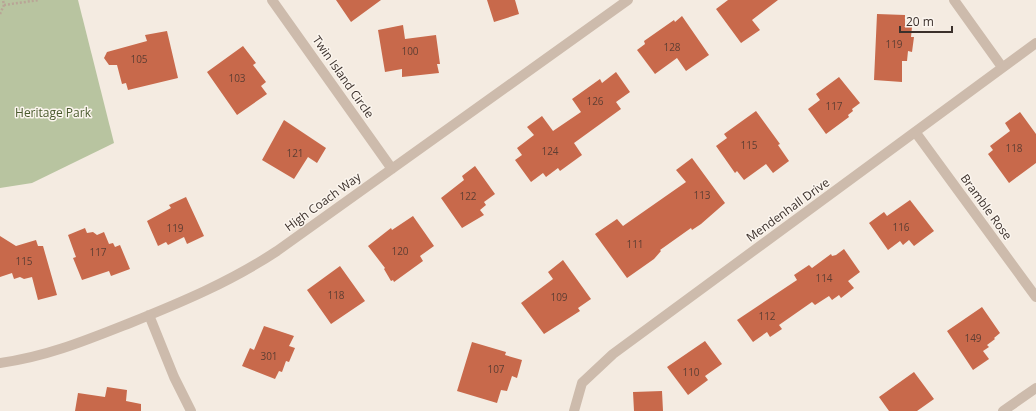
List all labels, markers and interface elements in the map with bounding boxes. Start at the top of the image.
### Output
scale bar [900,8,952,34]
text: 20 m [906,13,934,30]
street label: Twin Island Circle [309,32,378,122]
house number: 119 [885,37,903,51]
house number: 128 [663,40,681,54]
house number: 100 [401,44,419,58]
house number: 105 [130,52,148,66]
house number: 103 [228,71,246,85]
house number: 126 [586,94,604,108]
house number: 117 [825,99,843,113]
park label: Heritage Park [15,104,92,121]
house number: 115 [740,138,758,152]
house number: 118 [1005,141,1023,155]
house number: 124 [541,144,559,158]
house number: 121 [286,146,304,160]
street label: High Coach Way [281,168,365,235]
street label: Bramble Rose [957,170,1016,243]
street label: Mendenhall Drive [743,173,833,246]
house number: 113 [693,188,711,202]
house number: 122 [459,189,477,203]
house number: 116 [892,220,910,234]
house number: 119 [166,221,184,235]
house number: 111 [626,237,644,251]
house number: 120 [391,244,409,258]
house number: 117 [89,245,107,259]
house number: 115 [15,254,33,268]
house number: 114 [815,271,833,285]
house number: 118 [327,288,345,302]
house number: 109 [550,290,568,304]
house number: 112 [758,309,776,323]
house number: 149 [964,331,982,345]
house number: 301 [260,349,278,363]
house number: 107 [487,362,505,376]
house number: 110 [682,365,700,379]

